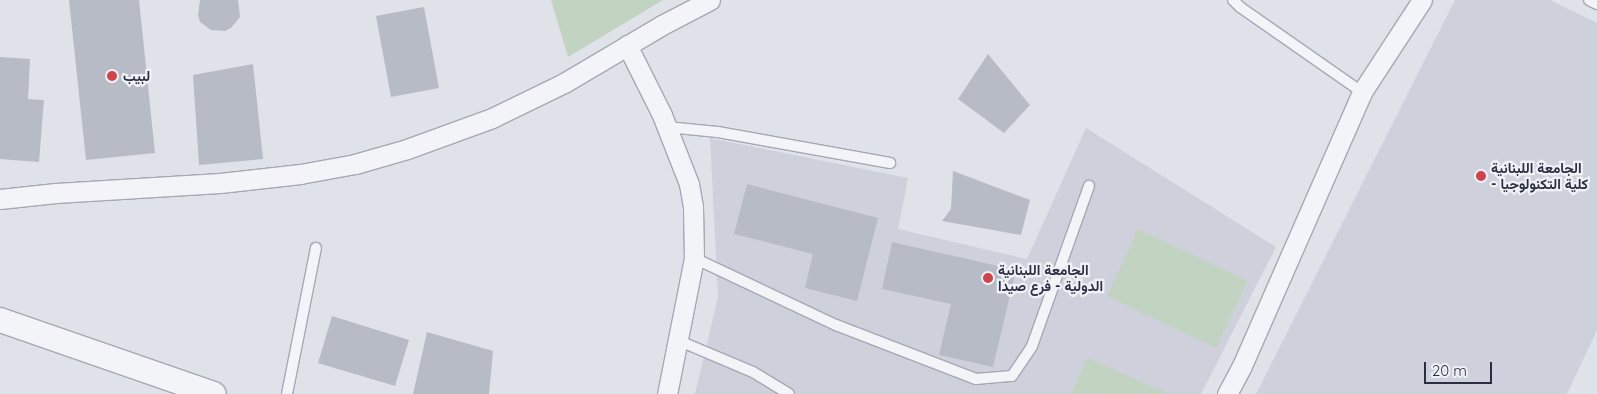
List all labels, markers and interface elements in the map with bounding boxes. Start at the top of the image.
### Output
place label: لبيب [123,68,150,84]
marker: لبيب [105,69,119,83]
place label: الجامعة اللبنانية - كلية التكنولوجيا [1491,160,1588,192]
marker: الجامعة اللبنانية - كلية التكنولوجيا [1475,170,1487,182]
place label: الجامعة اللبنانية الدولية - فرع صيدا [998,262,1103,294]
marker: الجامعة اللبنانية الدولية - فرع صيدا [982,272,994,284]
scale bar [1427,352,1494,384]
text: 20 m [1432,361,1467,380]

